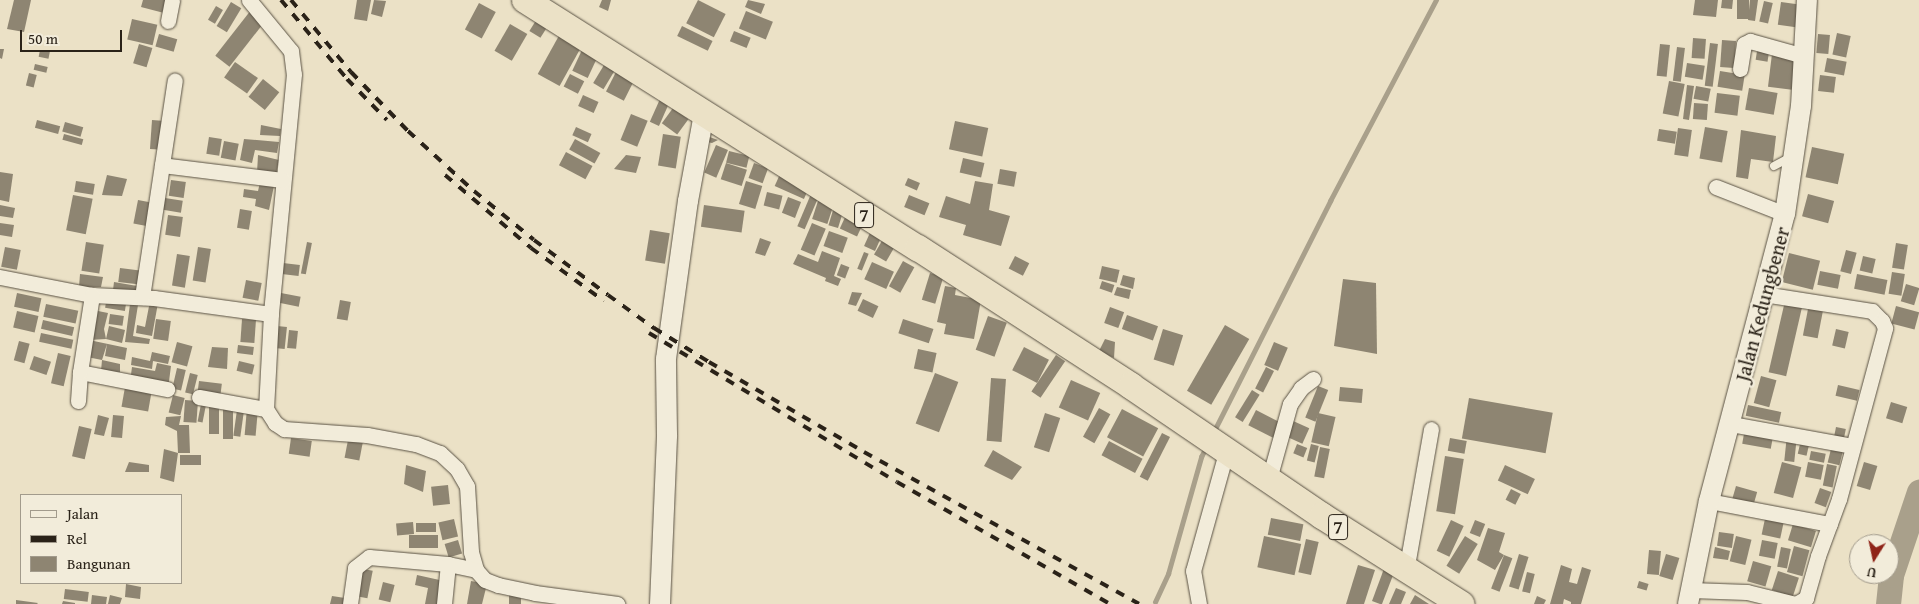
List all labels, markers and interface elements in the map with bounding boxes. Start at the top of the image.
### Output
scale bar [22,20,125,52]
text: 50 m [28,28,58,49]
road number: 7 [854,198,874,232]
street label: Jalan Kedungbener [1730,224,1794,384]
legend [20,494,182,584]
text: Jalan [67,503,99,524]
road number: 7 [1328,511,1348,544]
text: Rel [67,528,87,549]
north arrow [1849,534,1899,584]
text: Bangunan [67,553,131,574]
text: U [1865,562,1878,583]

